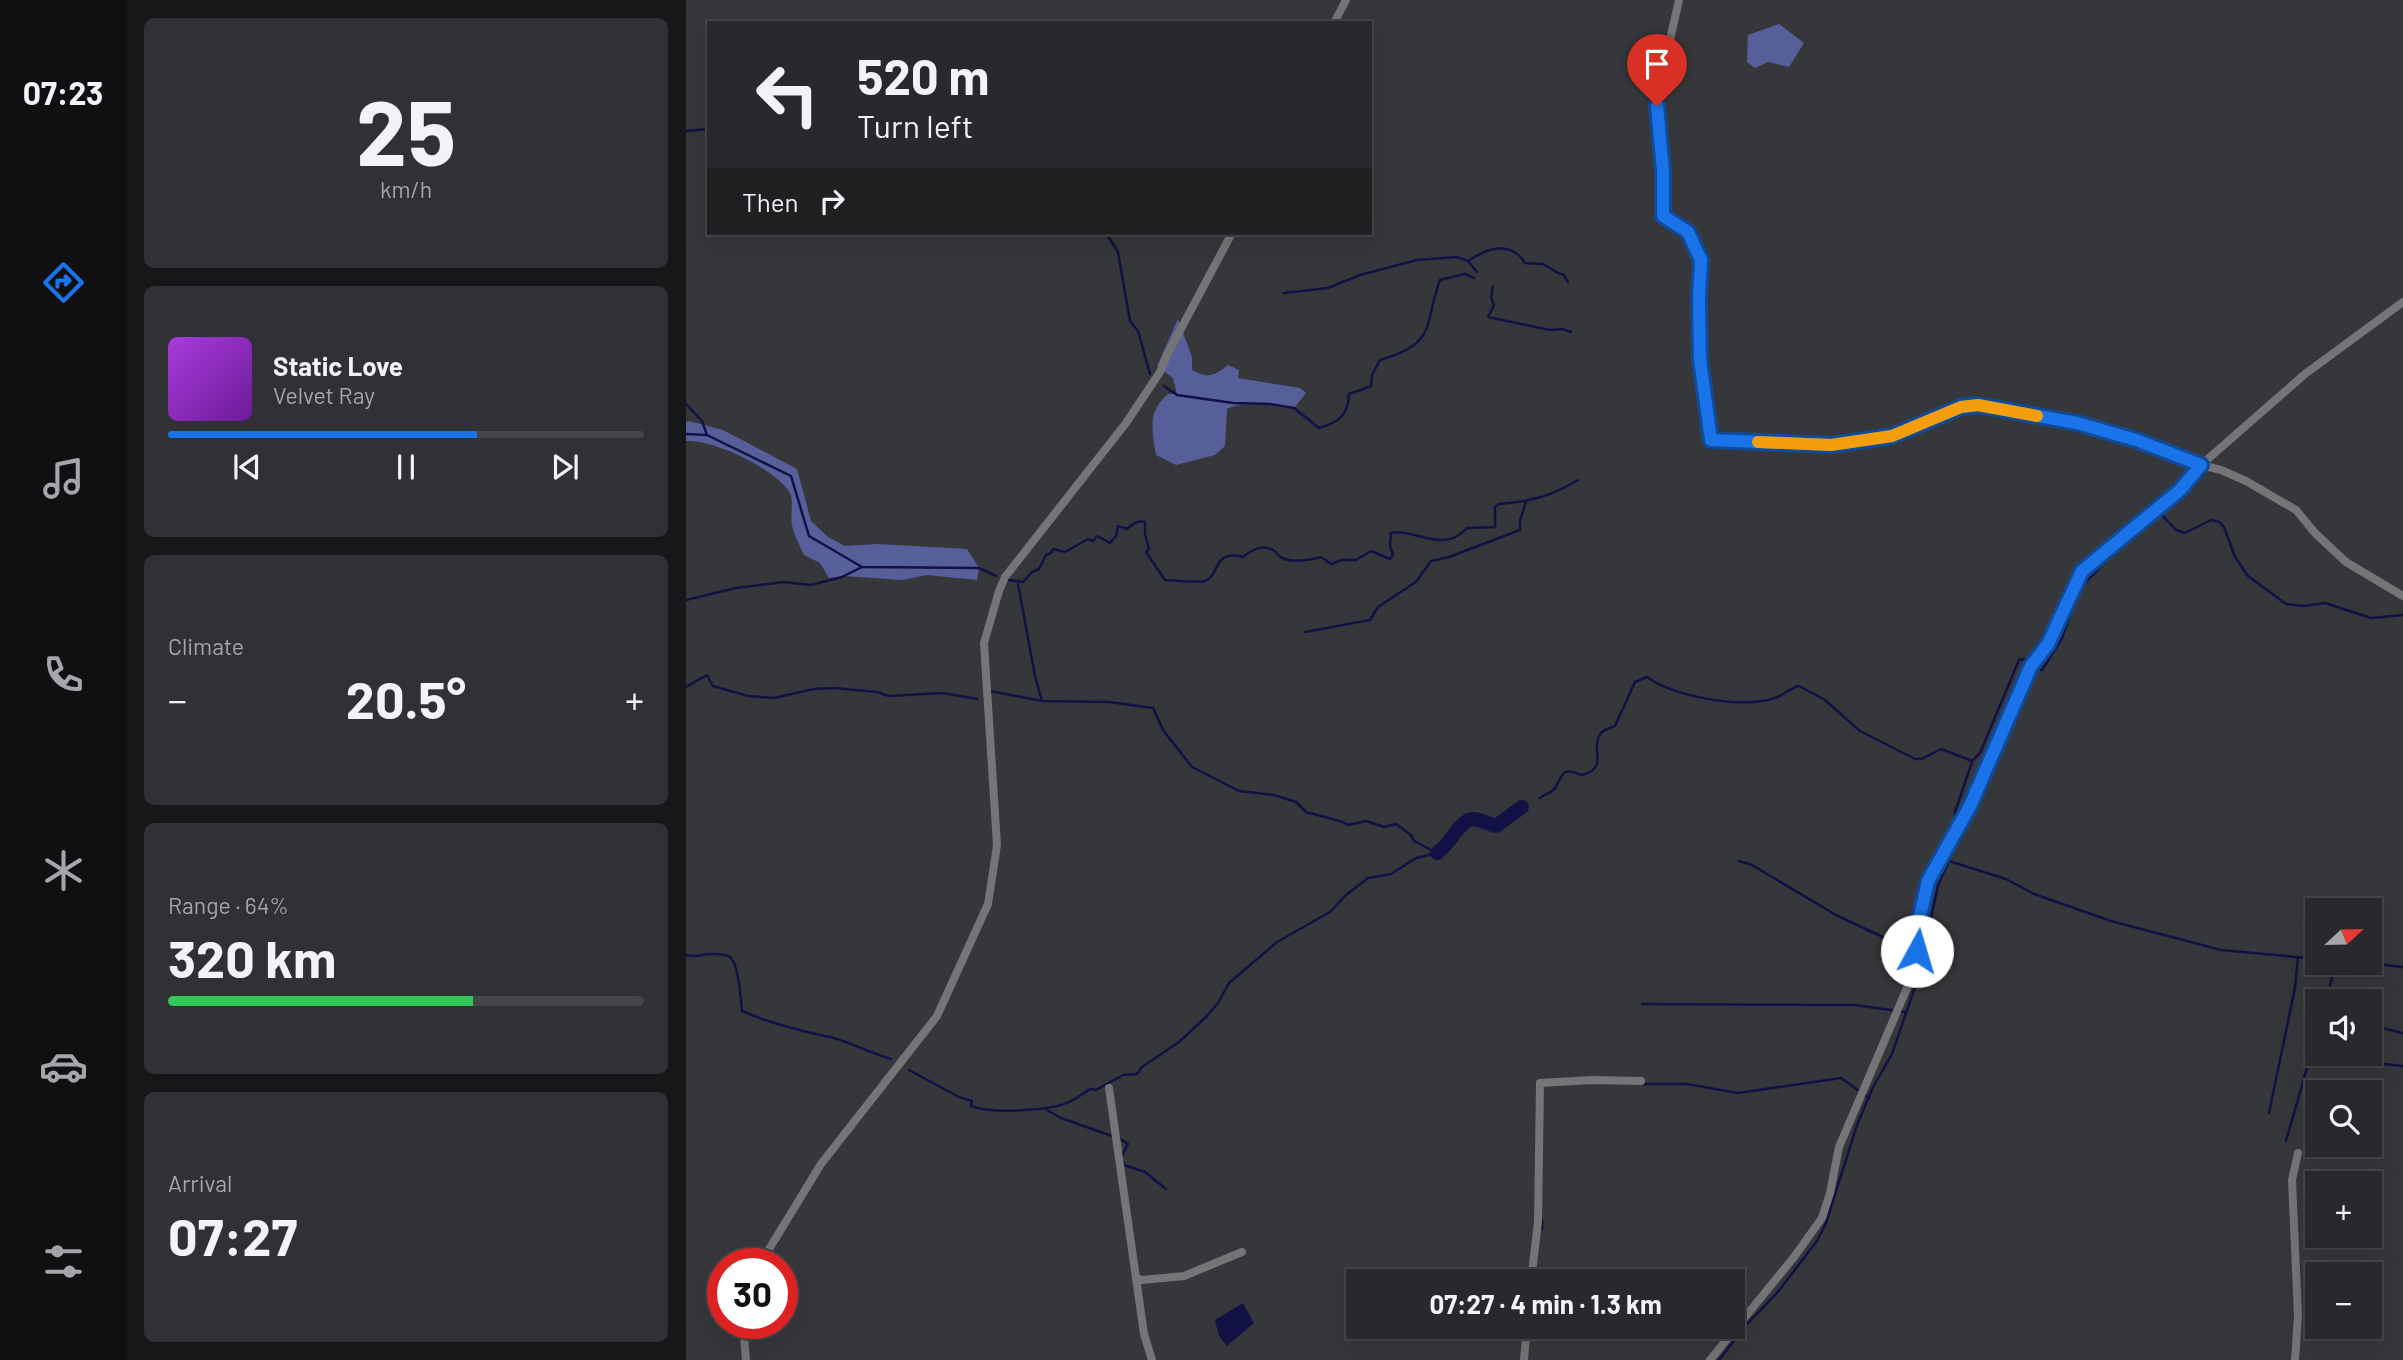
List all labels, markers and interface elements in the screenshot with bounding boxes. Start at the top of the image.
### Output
pin [1627,34,1687,106]
icon: arrive [1638,45,1676,83]
text: 520 m [857,46,990,105]
icon: left [742,49,833,140]
text: 07:23 [23,73,103,111]
text: 25 [356,75,456,184]
text: Turn left [857,106,974,144]
text: km/h [380,175,432,203]
icon: right [813,182,851,220]
text: Then [742,186,799,217]
icon: directions [39,258,88,307]
text: Static Love [273,350,403,381]
text: Velvet Ray [273,381,375,409]
icon: previous [228,448,266,486]
icon: pause [387,448,425,486]
icon: next [546,448,584,486]
icon: music [39,454,88,503]
text: Climate [168,632,244,660]
icon: phone [39,650,88,699]
text: 20.5° [346,667,466,729]
text: − [168,676,187,722]
text: + [625,676,644,722]
icon: climate [39,846,88,895]
text: Range · 64% [168,891,289,919]
north arrow [2305,898,2382,975]
map controls [2305,898,2382,1339]
position arrow [1880,914,1954,988]
text: 320 km [168,926,336,988]
button: sound [2305,989,2382,1066]
icon: car [39,1042,88,1091]
button: search [2305,1080,2382,1157]
text: Arrival [168,1169,232,1197]
button: + [2305,1171,2382,1248]
text: 07:27 [168,1204,297,1266]
icon: filters [39,1237,88,1286]
speed limit sign: 30 [707,1248,798,1339]
button: − [2305,1262,2382,1339]
text: 07:27 · 4 min · 1.3 km [1429,1288,1662,1319]

